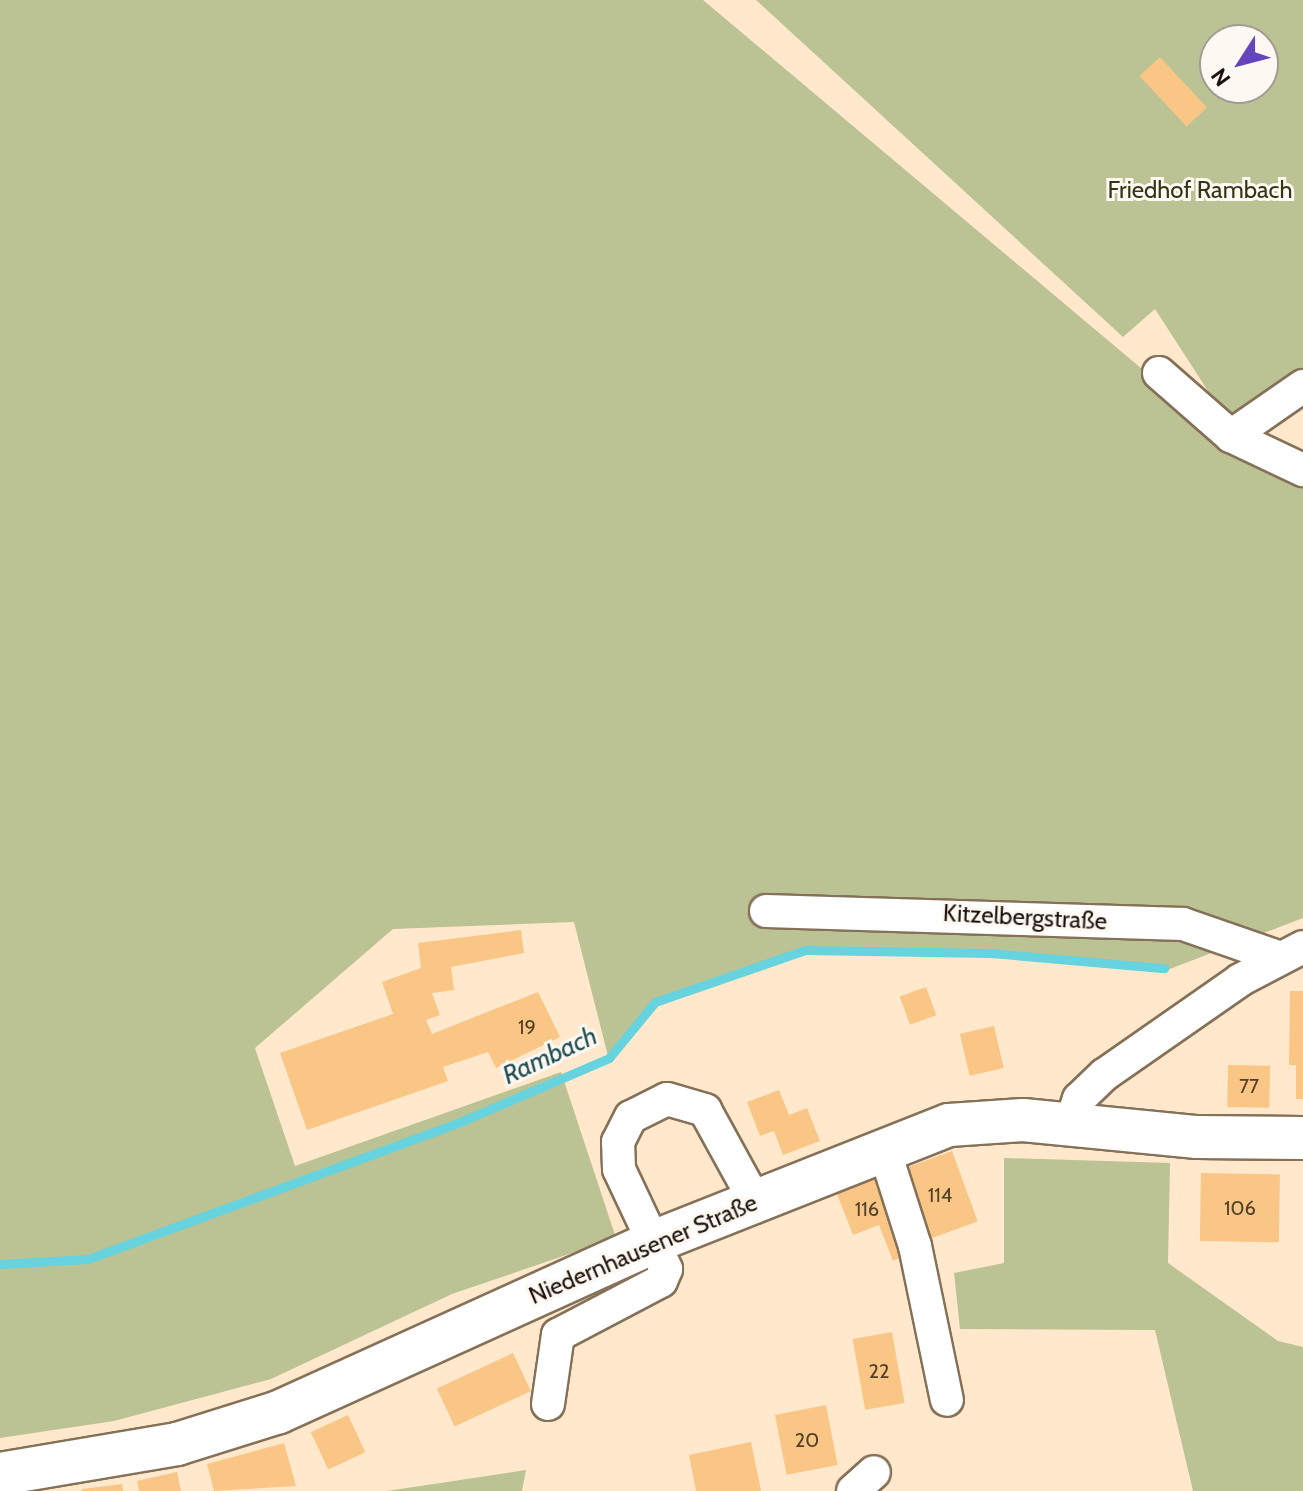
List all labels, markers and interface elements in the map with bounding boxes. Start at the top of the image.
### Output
north arrow [1199,24,1279,104]
text: N [1205,63,1236,91]
park label: Friedhof Rambach [1108,176,1292,204]
street label: Kitzelbergstraße [942,898,1108,936]
house number: 19 [518,1015,536,1039]
water label: Rambach [498,1021,602,1091]
house number: 77 [1239,1074,1259,1098]
house number: 114 [928,1183,952,1207]
street label: Niedernhausener Straße [524,1188,762,1310]
house number: 106 [1224,1196,1256,1220]
house number: 116 [855,1197,879,1221]
house number: 22 [869,1359,889,1383]
house number: 20 [795,1428,819,1452]

